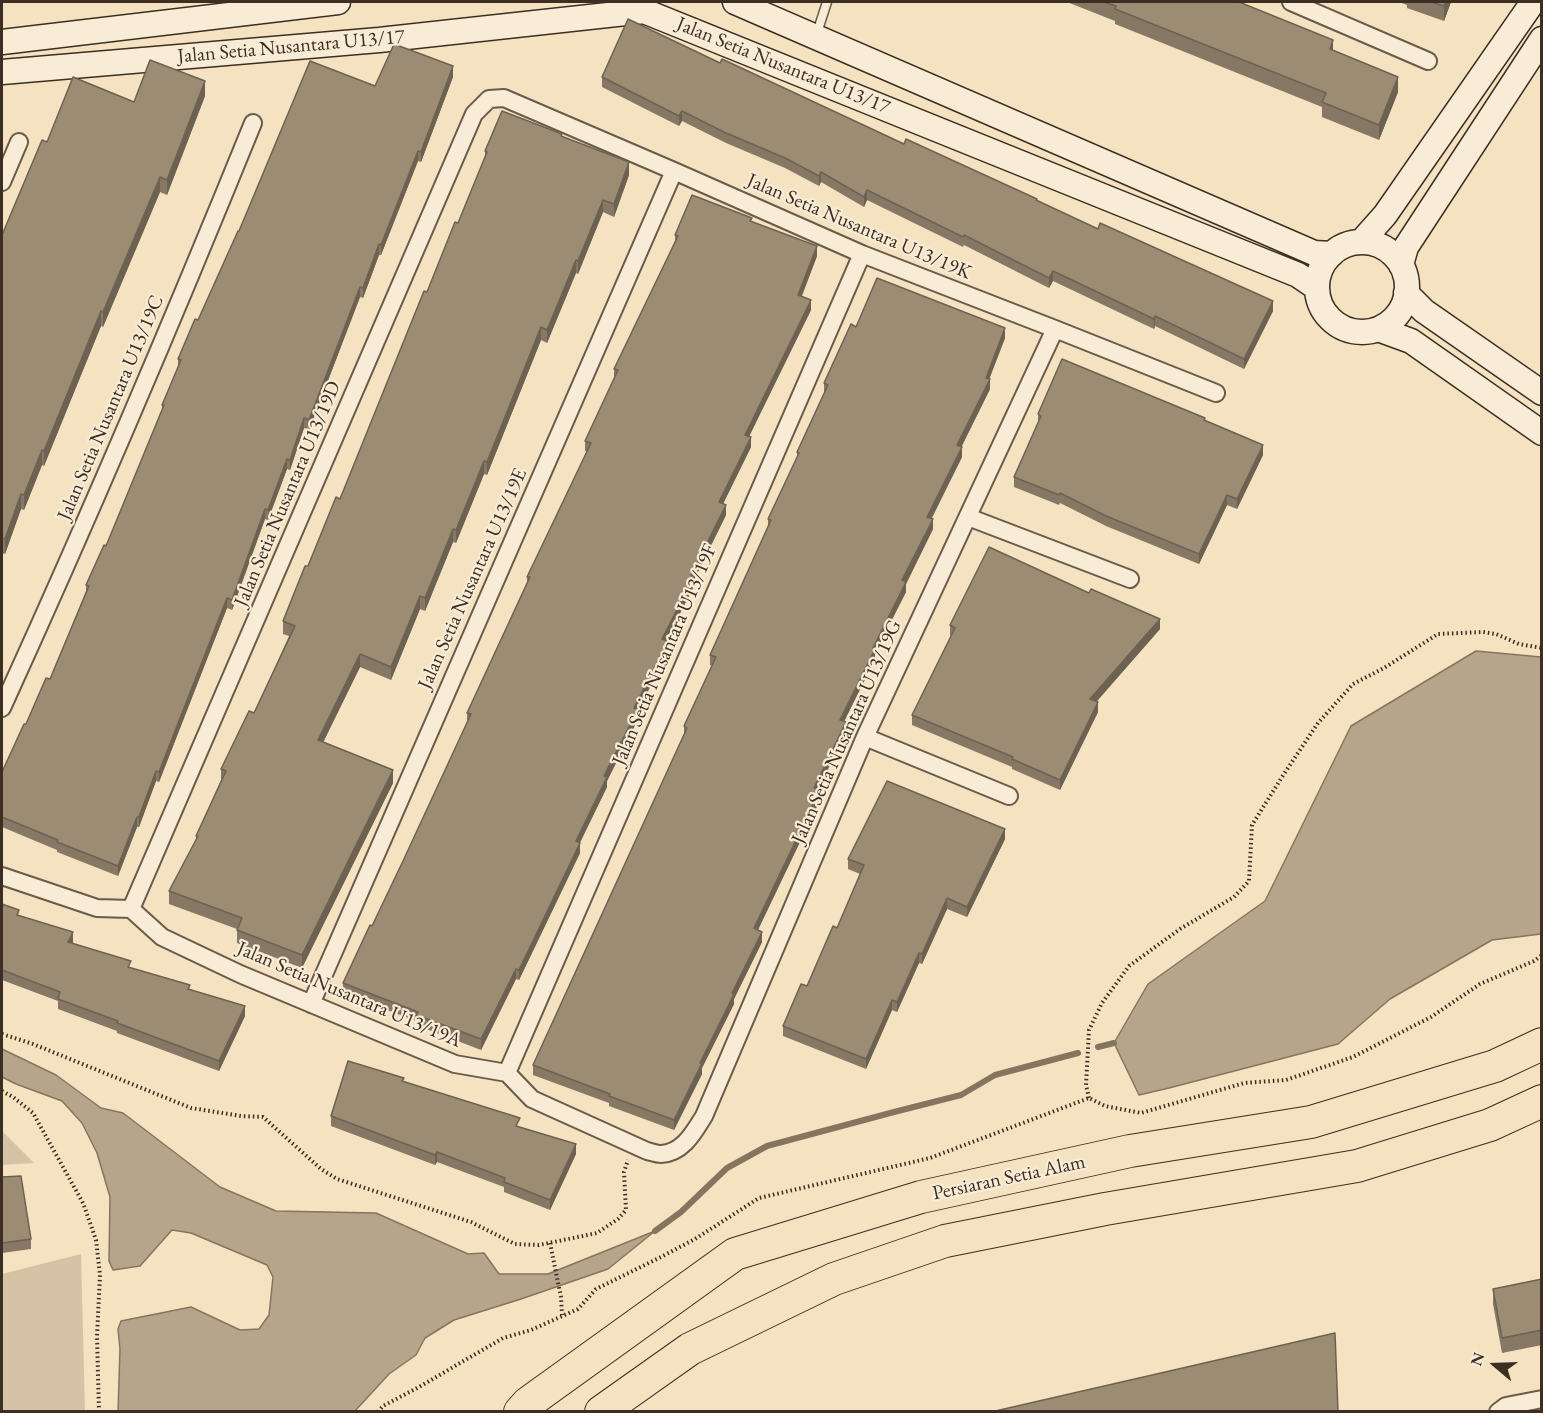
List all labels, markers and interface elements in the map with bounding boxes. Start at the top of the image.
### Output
street label: Jalan Setia Nusantara U13/17 [673,12,893,120]
street label: Jalan Setia Nusantara U13/17 [176,25,406,69]
street label: Jalan Setia Nusantara U13/19K [743,169,975,285]
street label: Jalan Setia Nusantara U13/19C [53,292,169,524]
street label: Jalan Setia Nusantara U13/19D [229,378,347,610]
street label: Jalan Setia Nusantara U13/19E [413,465,533,693]
street label: Jalan Setia Nusantara U13/19F [607,541,723,769]
street label: Jalan Setia Nusantara U13/19G [787,616,907,848]
street label: Jalan Setia Nusantara U13/19A [233,937,465,1053]
street label: Persiaran Setia Alam [930,1150,1088,1206]
north arrow [1465,1335,1525,1395]
text: N [1465,1349,1490,1369]

